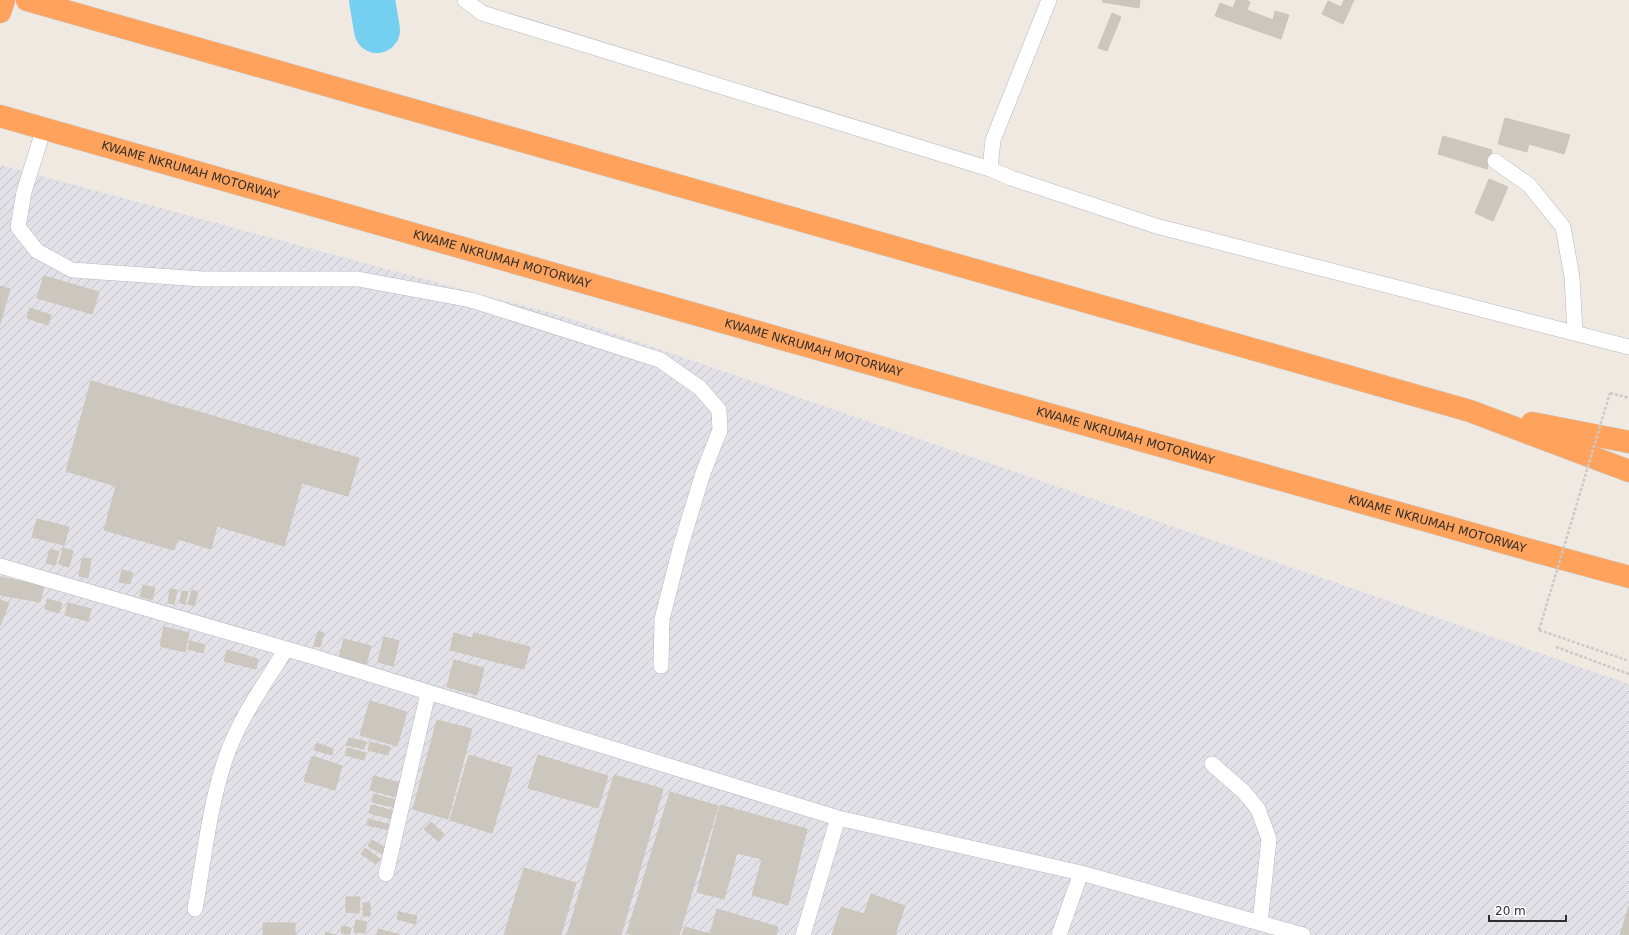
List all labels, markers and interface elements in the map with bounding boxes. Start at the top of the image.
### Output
street label: KWAME NKRUMAH MOTORWAY [100,138,282,202]
street label: KWAME NKRUMAH MOTORWAY [411,227,593,291]
street label: KWAME NKRUMAH MOTORWAY [723,316,905,380]
street label: KWAME NKRUMAH MOTORWAY [1035,404,1217,468]
street label: KWAME NKRUMAH MOTORWAY [1347,492,1529,556]
scale bar [1489,897,1566,923]
text: 20 m [1495,904,1526,918]

